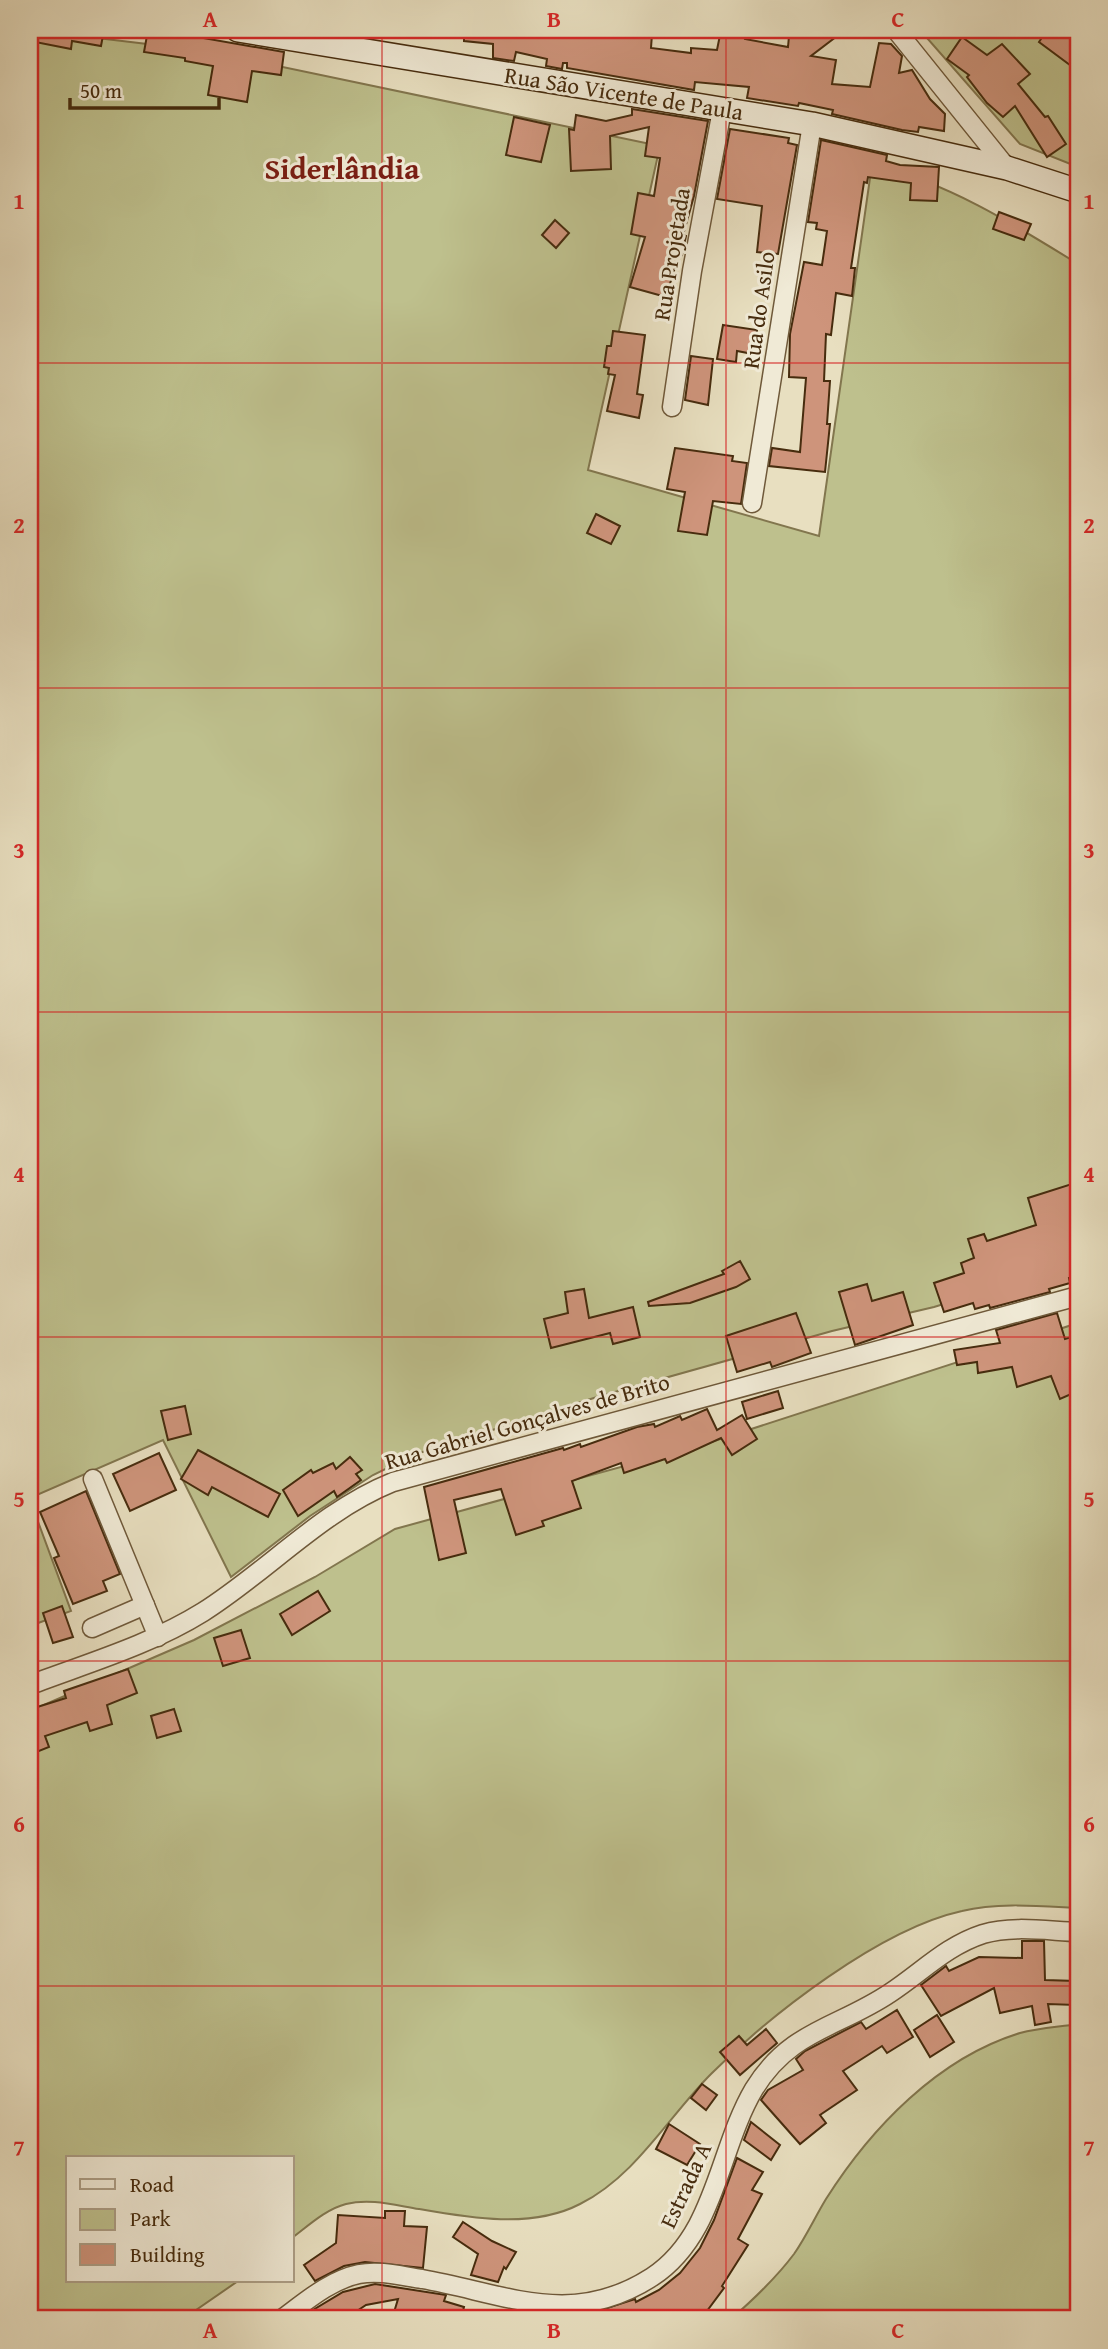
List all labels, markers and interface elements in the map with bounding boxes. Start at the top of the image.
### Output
text: A [203,2,218,35]
text: B [547,2,561,35]
text: C [891,2,905,35]
street label: Rua São Vicente de Paula [502,58,746,128]
scale bar [70,66,219,110]
text: 50 m [80,75,122,106]
district label: Siderlândia [264,146,420,190]
text: 1 [13,184,25,217]
text: 1 [1083,184,1095,217]
street label: Rua Projetada [644,185,698,323]
street label: Rua do Asilo [733,249,783,371]
text: 2 [13,508,25,541]
text: 2 [1083,508,1095,541]
text: 3 [13,833,25,866]
text: 3 [1083,833,1095,866]
text: 4 [13,1157,25,1190]
text: 4 [1083,1157,1095,1190]
street label: Rua Gabriel Gonçalves de Brito [381,1365,673,1477]
text: 5 [13,1482,25,1515]
text: 5 [1083,1482,1095,1515]
text: 6 [13,1807,25,1840]
text: 6 [1083,1807,1095,1840]
text: 7 [13,2131,25,2164]
text: 7 [1083,2131,1095,2164]
street label: Estrada A [651,2137,719,2233]
legend [66,2156,294,2282]
text: Road [130,2169,175,2200]
text: Park [130,2203,171,2234]
text: Building [130,2239,205,2270]
text: A [203,2313,218,2346]
text: B [547,2313,561,2346]
text: C [891,2313,905,2346]

